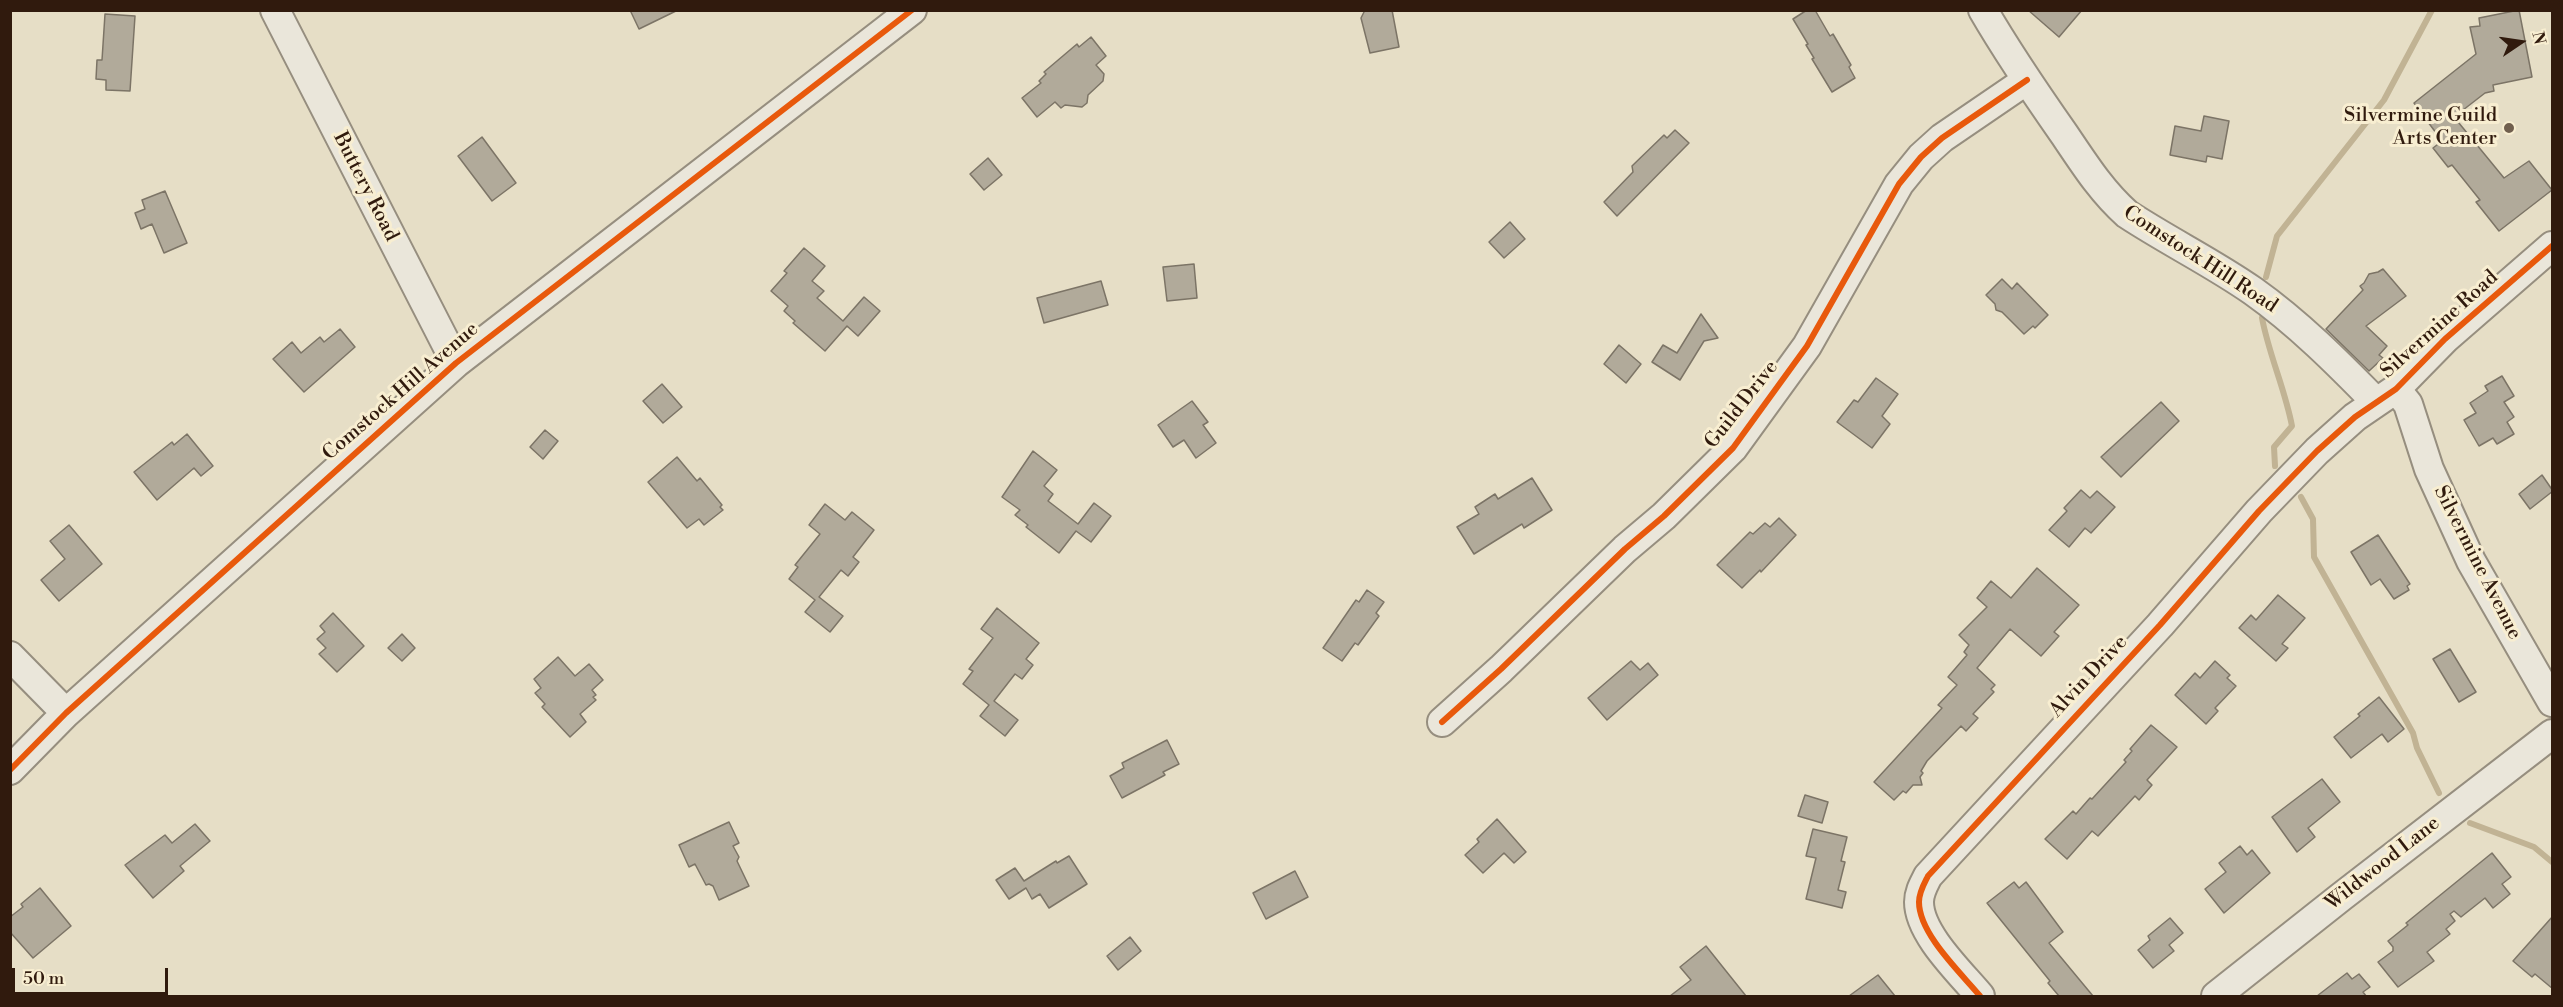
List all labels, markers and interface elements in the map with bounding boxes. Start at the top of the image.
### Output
north arrow [2491,12,2551,72]
text: N [2527,30,2550,46]
place label: Silvermine Guild Arts Center [2344,104,2497,151]
marker: Silvermine Guild Arts Center [2502,121,2516,135]
street label: Buttery Road [327,128,403,246]
street label: Comstock Hill Road [2118,201,2282,319]
street label: Silvermine Road [2376,266,2504,384]
street label: Comstock Hill Avenue [318,318,484,466]
street label: Guild Drive [1700,356,1784,454]
street label: Silvermine Avenue [2428,482,2526,644]
street label: Alvin Drive [2045,631,2133,723]
street label: Wildwood Lane [2321,812,2445,916]
scale bar [15,956,171,994]
text: 50 m [23,967,64,990]

